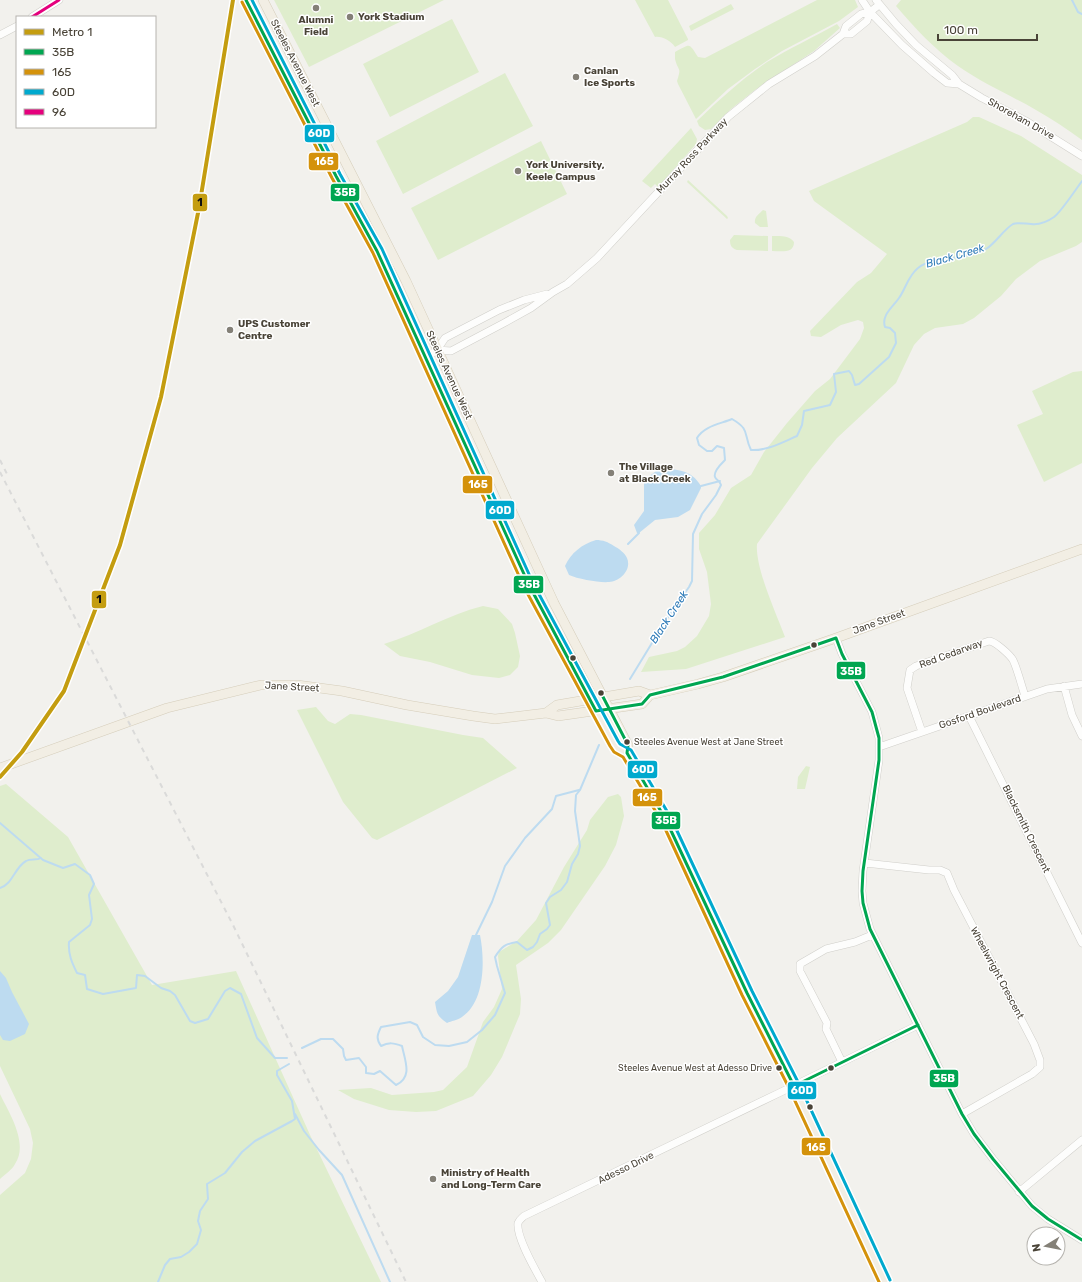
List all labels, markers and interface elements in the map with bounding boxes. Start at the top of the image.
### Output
marker: Alumni Field [311,3,321,13]
place label: York Stadium [358,11,424,23]
marker: York Stadium [345,12,355,22]
place label: Alumni Field [299,14,334,38]
legend [16,16,156,128]
scale bar [938,16,1037,42]
street label: Steeles Avenue West [268,17,322,109]
text: 100 m [944,23,978,37]
text: Metro 1 [52,25,92,39]
text: 35B [52,45,74,59]
text: 165 [52,65,72,79]
place label: Canlan Ice Sports [584,65,635,89]
marker: Canlan Ice Sports [571,72,581,82]
text: 60D [52,85,75,99]
street label: Shoreham Drive [986,96,1057,142]
text: 96 [52,105,66,119]
street label: Murray Ross Parkway [654,115,730,196]
line badge: 60D [304,124,335,143]
text: 60D [308,127,330,140]
line badge: 165 [308,152,339,171]
text: 165 [314,155,334,168]
place label: York University, Keele Campus [526,159,605,183]
marker: York University, Keele Campus [513,166,523,176]
line badge: 35B [330,183,360,202]
text: 35B [334,186,356,199]
line badge: 1 [192,193,208,212]
text: 1 [197,196,203,209]
water label: Black Creek [924,241,986,271]
place label: UPS Customer Centre [238,318,311,342]
marker: UPS Customer Centre [225,325,235,335]
street label: Steeles Avenue West [423,329,475,421]
place label: The Village at Black Creek [619,461,691,485]
marker: The Village at Black Creek [606,468,616,478]
line badge: 165 [462,475,493,494]
text: 165 [468,478,488,491]
line badge: 60D [485,500,515,520]
text: 60D [489,504,511,517]
line badge: 35B [513,575,544,594]
text: 35B [518,578,540,591]
water label: Black Creek [647,588,691,646]
line badge: 1 [91,590,107,609]
text: 1 [96,593,102,606]
street label: Jane Street [851,607,907,637]
street label: Red Cedarway [918,637,985,671]
unlabelled marker [809,640,819,650]
unlabelled marker [568,653,578,663]
line badge: 35B [836,661,866,680]
text: 35B [840,665,862,678]
street label: Jane Street [264,680,320,694]
unlabelled marker [596,688,606,698]
street label: Gosford Boulevard [937,692,1023,732]
marker: Steeles Avenue West at Jane Street [622,737,632,747]
place label: Steeles Avenue West at Jane Street [634,737,783,747]
line badge: 60D [627,760,658,779]
text: 60D [632,763,654,776]
street label: Blacksmith Crescent [1000,783,1053,875]
line badge: 165 [632,788,663,807]
text: 165 [637,791,657,804]
line badge: 35B [651,811,681,830]
text: 35B [655,814,677,827]
street label: Wheelwright Crescent [968,925,1026,1021]
place label: Steeles Avenue West at Adesso Drive [618,1063,772,1073]
marker: Steeles Avenue West at Adesso Drive [774,1063,784,1073]
unlabelled marker [826,1063,836,1073]
line badge: 35B [929,1069,959,1088]
text: 35B [933,1072,955,1085]
line badge: 60D [787,1081,817,1100]
text: 60D [791,1084,813,1097]
unlabelled marker [805,1102,815,1112]
line badge: 165 [801,1137,831,1156]
text: 165 [806,1141,826,1154]
street label: Adesso Drive [596,1149,656,1187]
place label: Ministry of Health and Long-Term Care [441,1167,541,1191]
marker: Ministry of Health and Long-Term Care [428,1174,438,1184]
north arrow [1026,1226,1066,1266]
text: N [1030,1243,1044,1253]

